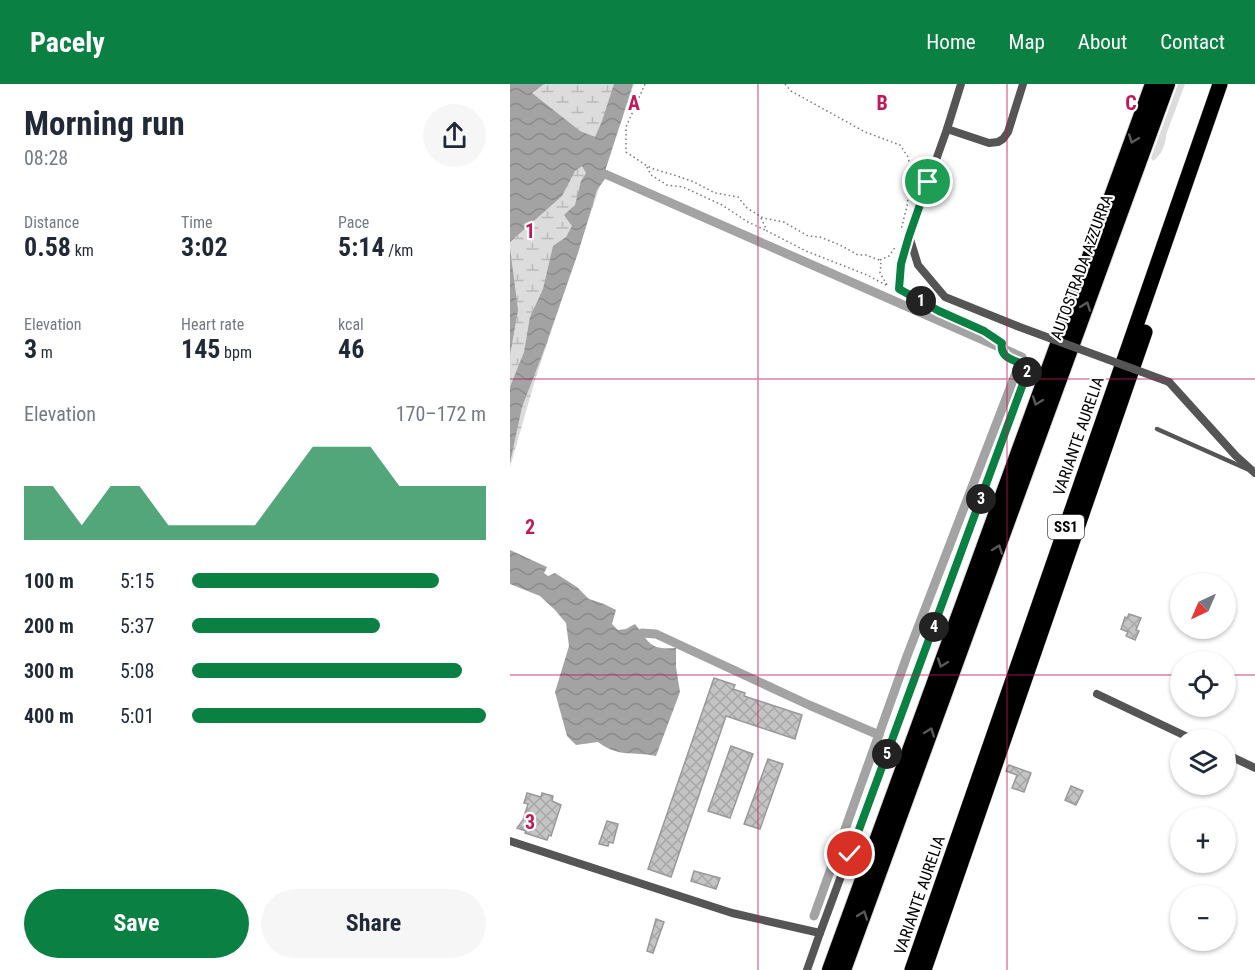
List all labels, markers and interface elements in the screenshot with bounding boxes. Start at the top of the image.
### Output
text: Pacely [30,26,105,59]
text: Home [926,30,976,54]
text: Map [1009,30,1045,54]
text: About [1078,30,1127,54]
text: Contact [1160,30,1225,54]
text: A [628,91,640,115]
text: B [876,91,888,115]
text: C [1125,91,1137,115]
text: Morning run [24,104,185,143]
button: share [423,104,486,167]
one-way arrow [1128,133,1141,144]
text: 08:28 [24,146,68,170]
pin [902,156,953,207]
icon: arrive [911,165,944,198]
street label: AUTOSTRADA AZZURRA [1046,192,1117,342]
text: Distance [24,213,79,232]
text: Time [181,213,213,232]
text: Pace [338,213,369,232]
text: 1 [525,219,535,243]
text: 0.58 [24,232,71,262]
text: 3:02 [181,232,228,262]
text: 5:14 [338,232,385,262]
text: km [71,241,94,260]
text: /km [385,241,413,260]
pin: 1 [906,286,936,316]
text: 1 [917,291,925,310]
one-way arrow [1078,302,1091,312]
text: Elevation [24,315,82,334]
text: Heart rate [181,315,244,334]
text: kcal [338,315,364,334]
text: 3 [24,334,37,364]
text: 145 [181,334,220,364]
text: 46 [338,334,364,364]
text: m [37,343,53,362]
text: bpm [220,343,252,362]
pin: 2 [1012,357,1042,387]
text: 2 [1023,362,1031,381]
street label: VARIANTE AURELIA [1049,374,1108,498]
one-way arrow [1032,395,1045,406]
text: Elevation [24,402,96,426]
text: 170–172 m [396,402,486,426]
pin: 3 [966,484,996,514]
text: 3 [977,489,985,508]
text: 2 [525,515,535,539]
road number: SS1 [1048,515,1084,539]
one-way arrow [990,544,1003,555]
text: 100 m [24,569,74,593]
text: 5:15 [120,569,154,593]
north arrow [1170,573,1236,639]
map controls [1170,573,1236,951]
pin: 4 [919,612,949,642]
text: 200 m [24,614,74,638]
text: 5:37 [120,614,154,638]
text: 4 [930,617,938,636]
button: locate [1170,651,1236,717]
one-way arrow [936,657,949,668]
text: 300 m [24,659,74,683]
text: 5:08 [120,659,154,683]
text: 400 m [24,704,74,728]
text: 5:01 [120,704,154,728]
one-way arrow [923,727,936,738]
button: layers [1170,729,1236,795]
pin: 5 [872,739,902,769]
text: 5 [883,744,891,763]
button: + [1170,807,1236,873]
text: 3 [525,810,535,834]
pin [824,828,875,879]
street label: VARIANTE AURELIA [890,833,949,957]
icon: check [833,837,866,870]
button: − [1170,885,1236,951]
button: Save [24,889,249,958]
button: Share [261,889,486,958]
one-way arrow [856,910,869,921]

